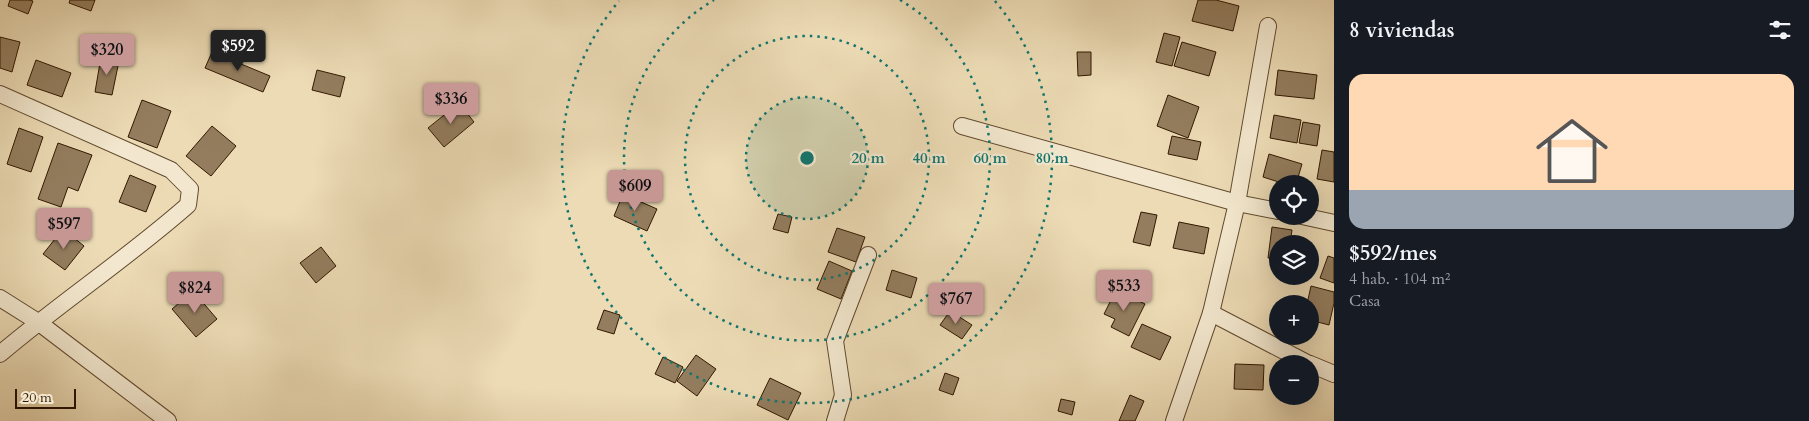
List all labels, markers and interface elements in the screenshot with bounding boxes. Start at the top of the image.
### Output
text: 8 viviendas [1349,16,1455,45]
icon: filters [1766,16,1794,44]
pin: $592 [208,30,268,72]
pin: $320 [77,34,137,76]
text: $592 [222,35,254,57]
text: $320 [91,39,123,61]
pin: $336 [421,82,481,125]
text: $336 [435,88,467,110]
icon: home [1527,106,1617,196]
text: 20 m [851,148,885,168]
text: 40 m [912,148,946,168]
text: 60 m [973,148,1007,168]
text: 80 m [1035,148,1069,168]
centre of rings [798,149,816,167]
pin: $609 [605,170,665,212]
text: $609 [619,175,651,197]
map controls [1269,175,1319,405]
button: locate [1269,175,1319,225]
pin: $597 [34,208,94,250]
text: $597 [48,213,80,235]
button: layers [1269,235,1319,285]
text: $592/mes [1349,239,1437,268]
text: 4 hab. · 104 m² [1349,268,1450,290]
pin: $533 [1094,270,1154,312]
pin: $824 [165,272,225,314]
text: $533 [1108,275,1140,297]
text: $824 [179,277,211,299]
pin: $767 [926,282,986,325]
text: $767 [940,288,972,310]
text: Casa [1349,290,1380,312]
button: + [1269,295,1319,345]
button: − [1269,355,1319,405]
scale bar [15,386,76,409]
text: 20 m [22,388,52,407]

